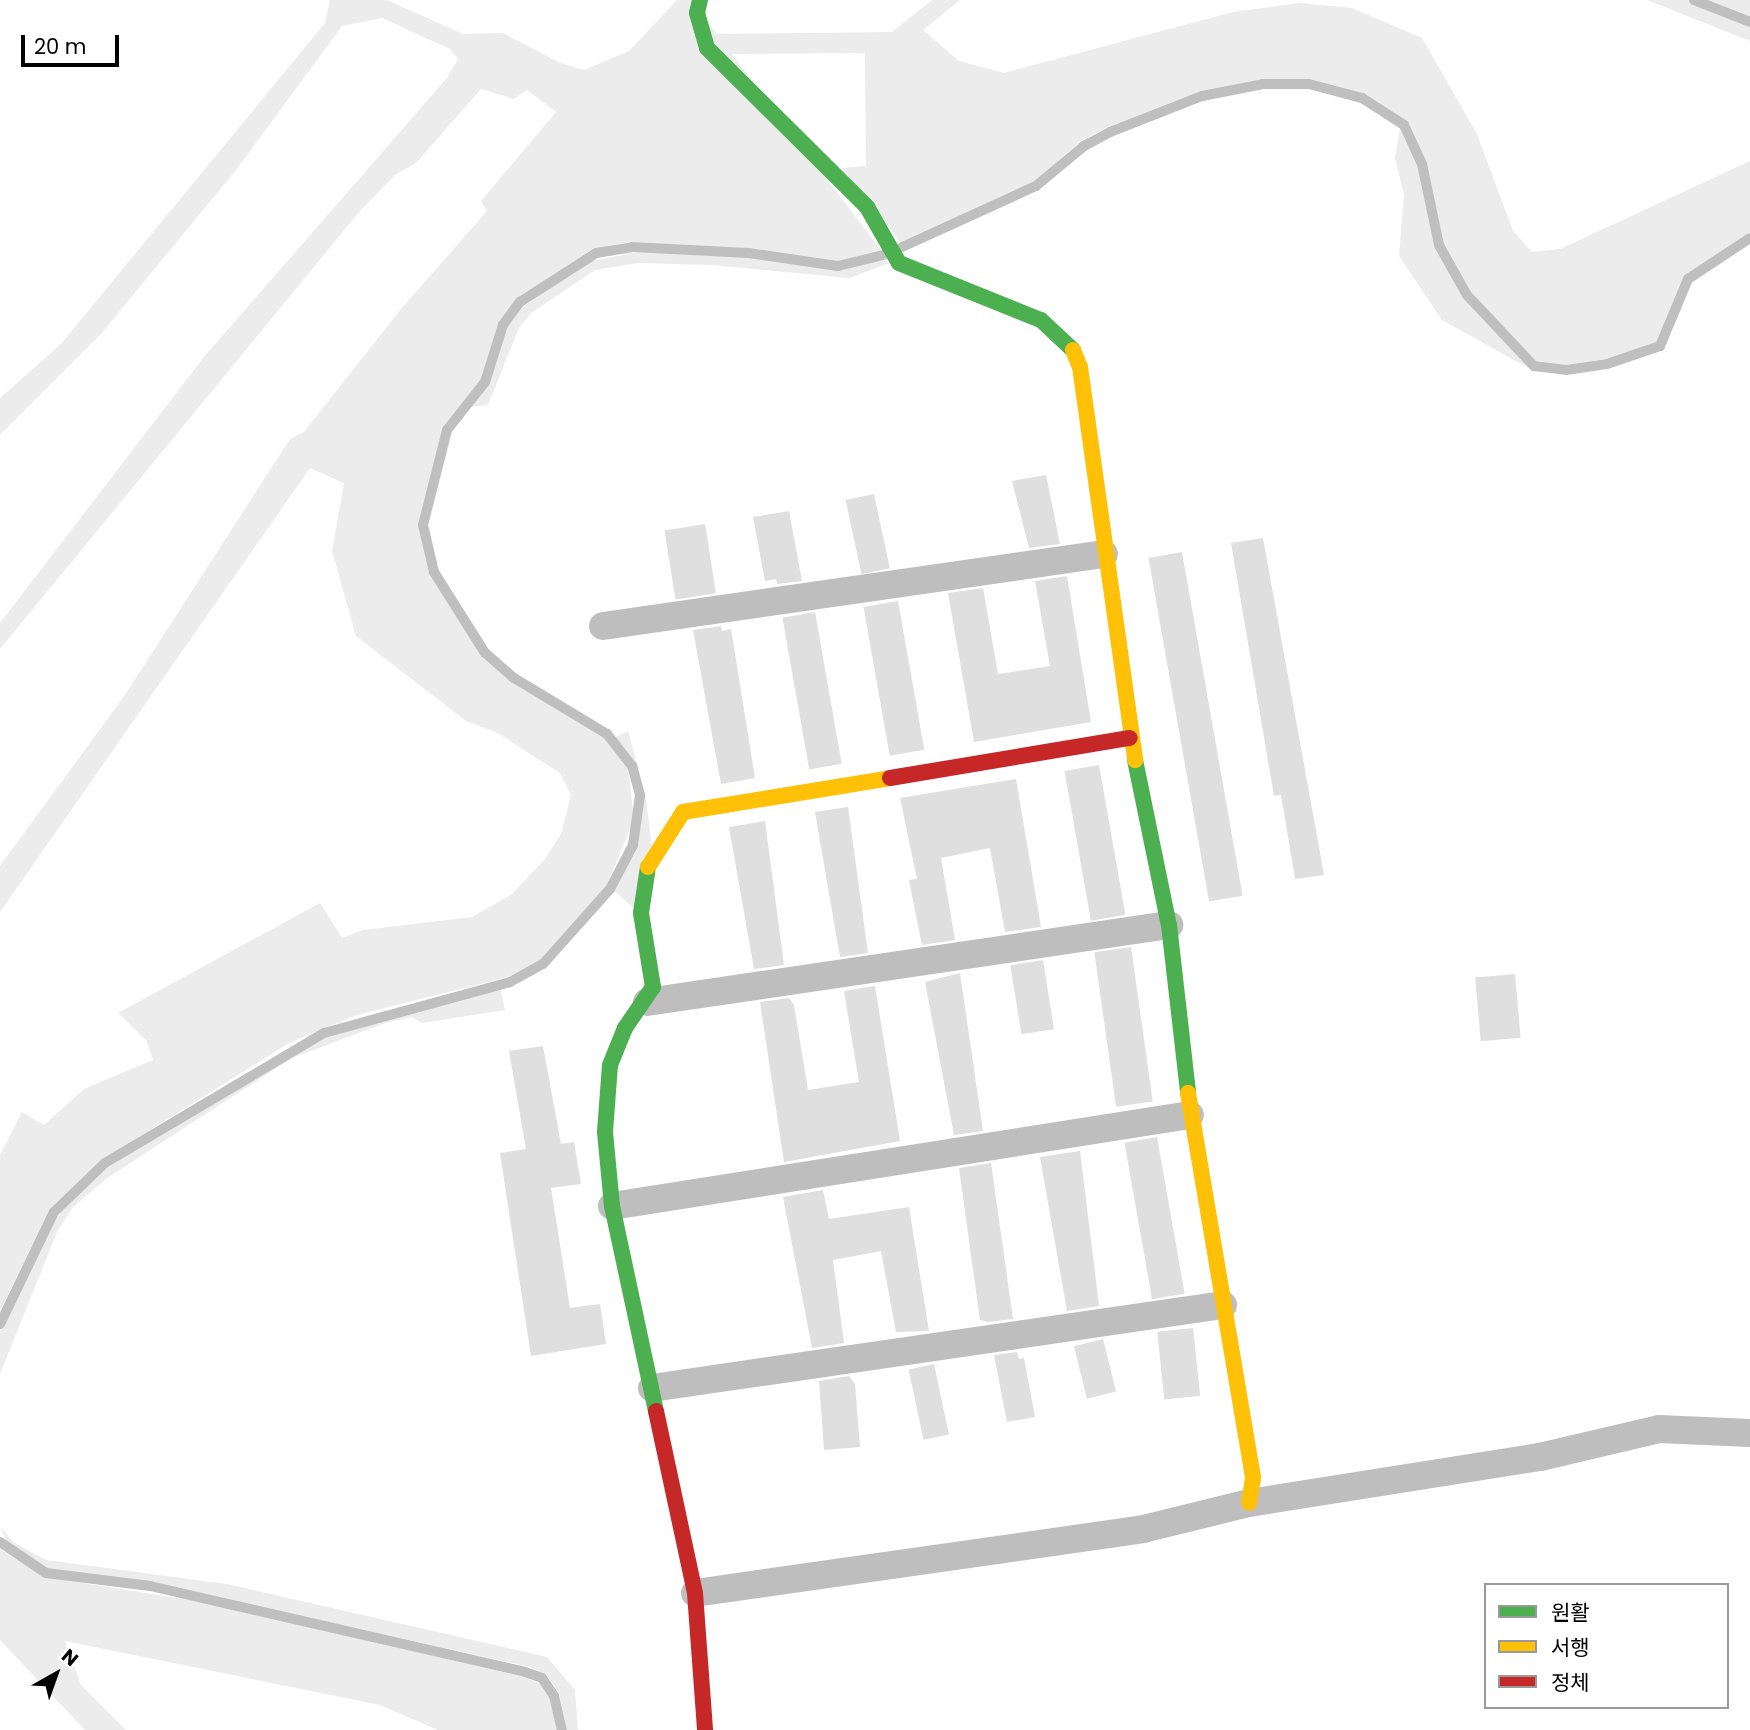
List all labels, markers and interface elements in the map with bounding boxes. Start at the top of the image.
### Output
scale bar [24,21,122,65]
text: 20 m [34,32,87,61]
legend [1484,1583,1729,1709]
text: 원활 [1551,1598,1590,1627]
text: 서행 [1551,1633,1590,1662]
north arrow [21,1639,91,1709]
text: N [56,1643,84,1672]
text: 정체 [1551,1668,1590,1697]

